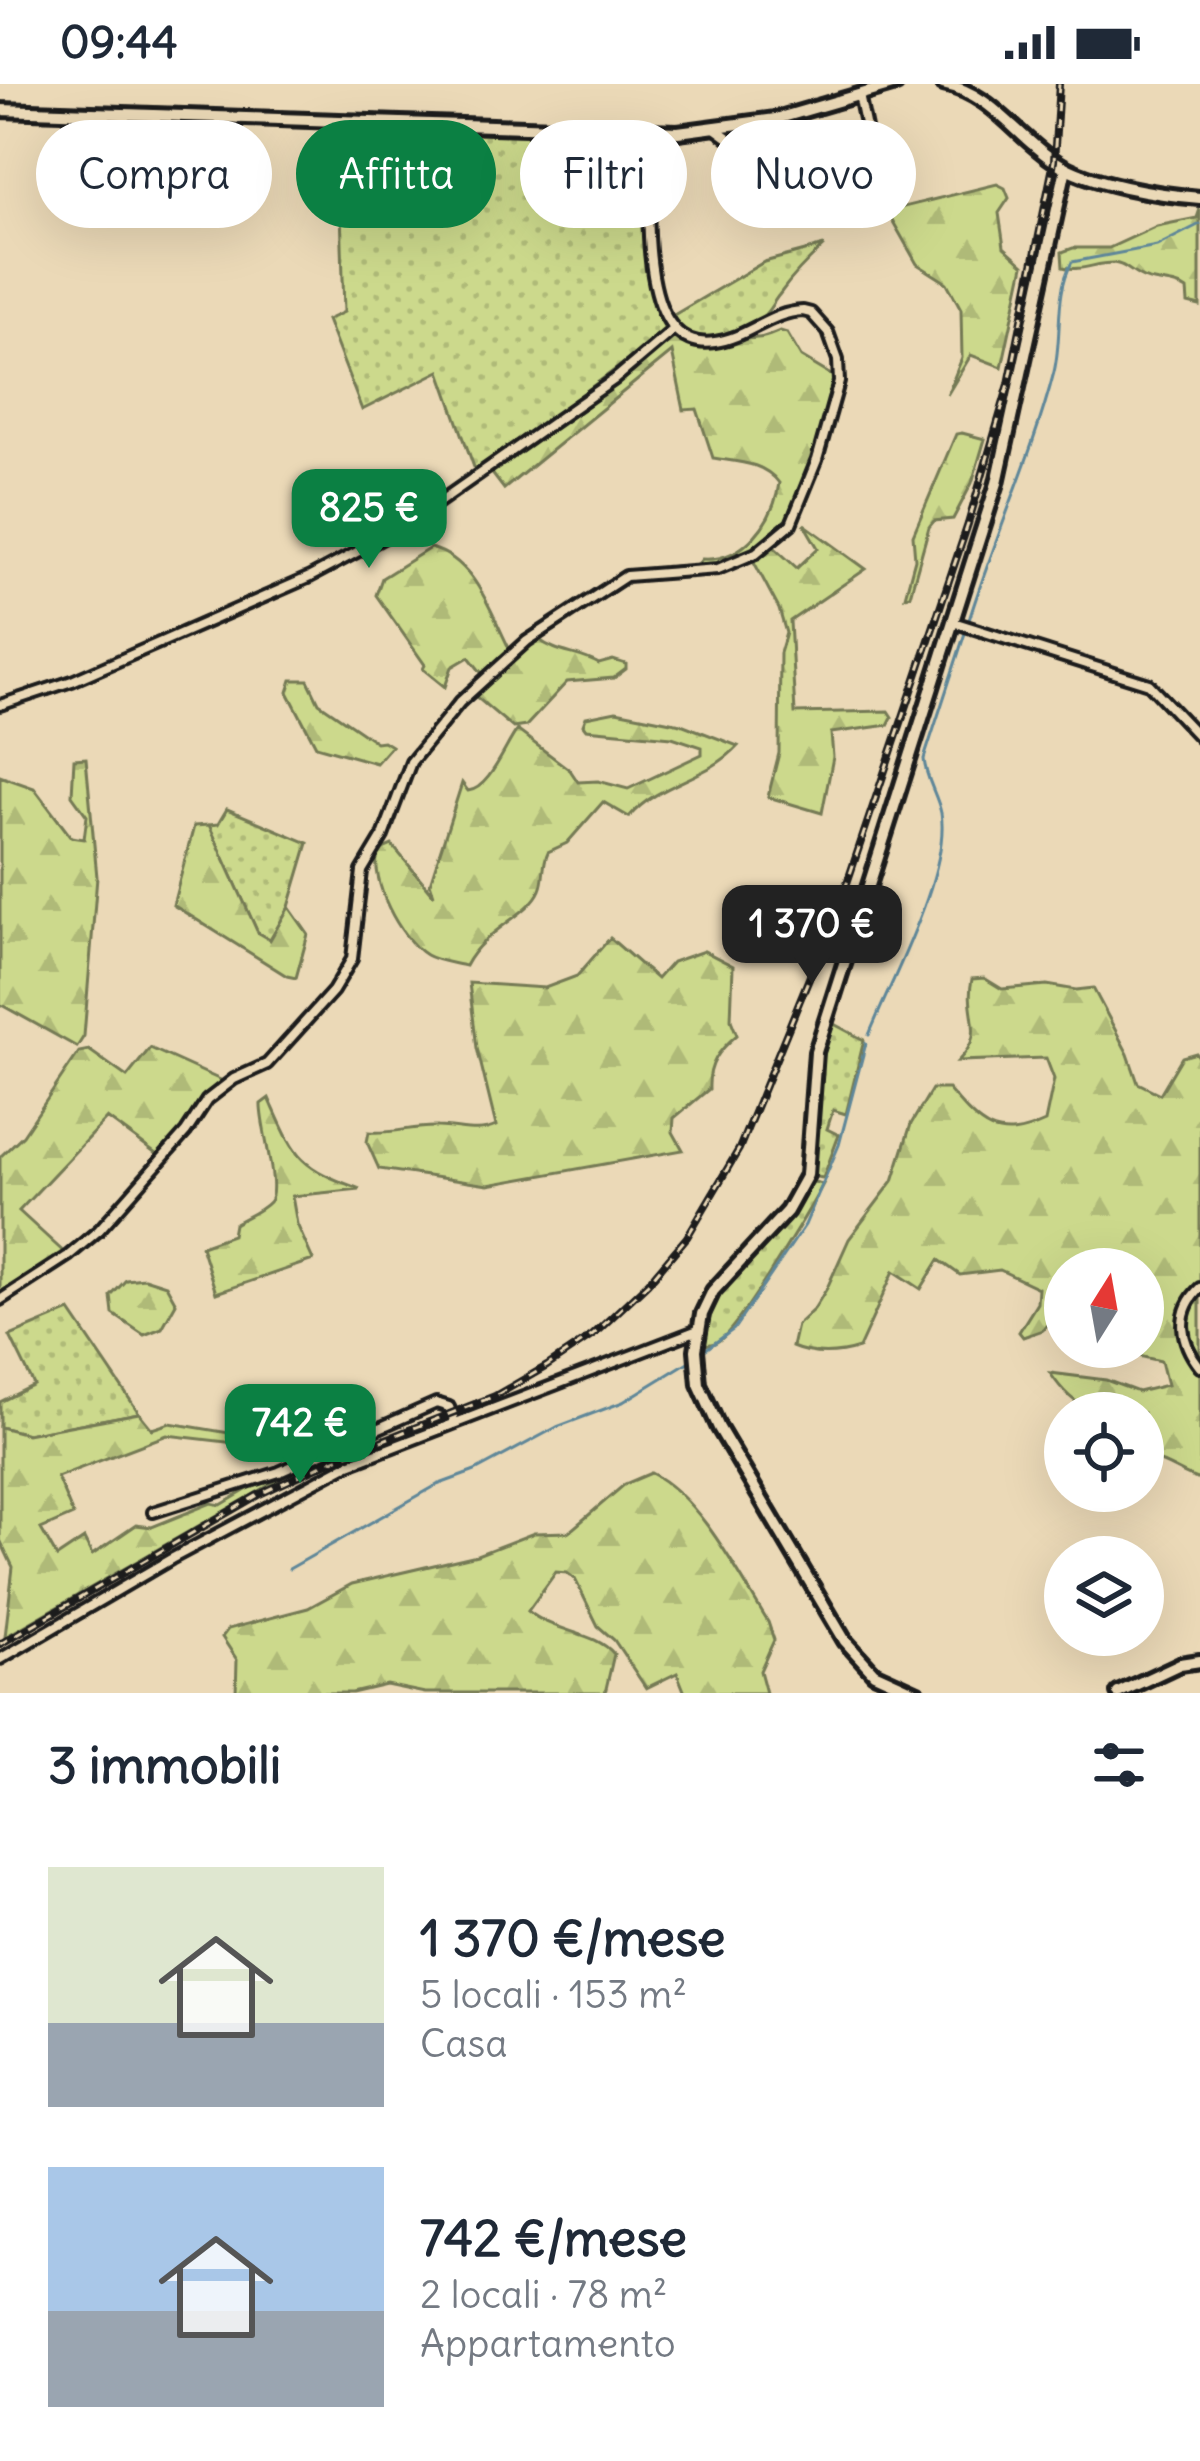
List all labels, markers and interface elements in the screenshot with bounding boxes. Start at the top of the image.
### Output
text: 09:44 [60,14,178,70]
chip: Compra [36,120,272,228]
chip: Affitta [296,120,496,228]
chip: Filtri [520,120,687,228]
chip: Nuovo [711,120,916,228]
pin: 825 € [285,469,453,571]
text: 825 € [319,483,419,532]
pin: 1 370 € [701,885,923,987]
text: 1 370 € [749,899,875,948]
north arrow [1044,1248,1164,1368]
map controls [1044,1248,1164,1656]
pin: 742 € [216,1384,384,1486]
button: locate [1044,1392,1164,1512]
text: 742 € [252,1398,348,1447]
button: layers [1044,1536,1164,1656]
icon: filters [1086,1732,1152,1798]
text: 3 immobili [48,1733,281,1797]
text: 1 370 €/mese [420,1906,726,1970]
icon: home [144,1915,288,2059]
text: 5 locali · 153 m² [420,1970,687,2019]
text: Casa [420,2019,508,2068]
text: 742 €/mese [420,2206,687,2270]
icon: home [144,2215,288,2359]
text: 2 locali · 78 m² [420,2270,667,2319]
text: Appartamento [420,2319,676,2368]

